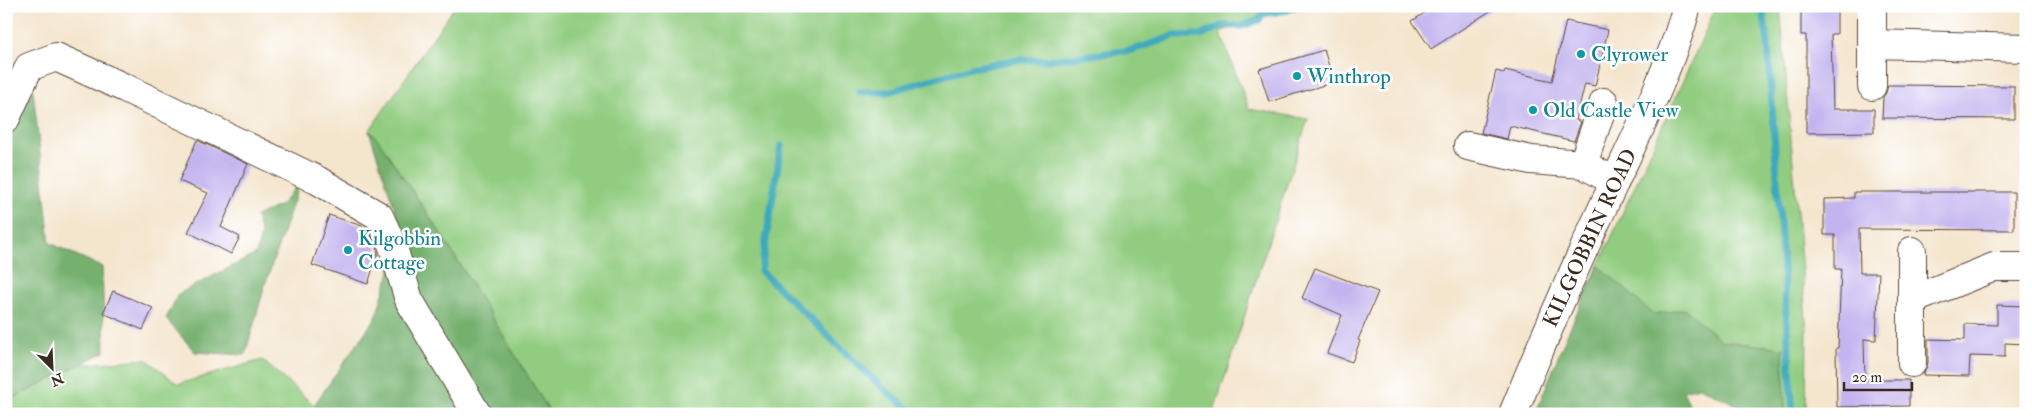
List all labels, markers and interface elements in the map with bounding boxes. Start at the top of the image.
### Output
place label: Clyrower [1591,41,1668,68]
marker: Clyrower [1575,48,1587,60]
place label: Winthrop [1306,63,1391,90]
marker: Winthrop [1291,70,1303,82]
place label: Old Castle View [1543,97,1680,124]
marker: Old Castle View [1527,104,1539,116]
street label: KILGOBBIN ROAD [1537,144,1643,332]
place label: Kilgobbin Cottage [358,225,441,276]
marker: Kilgobbin Cottage [342,244,354,256]
north arrow [28,342,78,392]
scale bar [1844,360,1912,392]
text: 20 m [1852,368,1882,387]
text: N [47,369,67,390]

